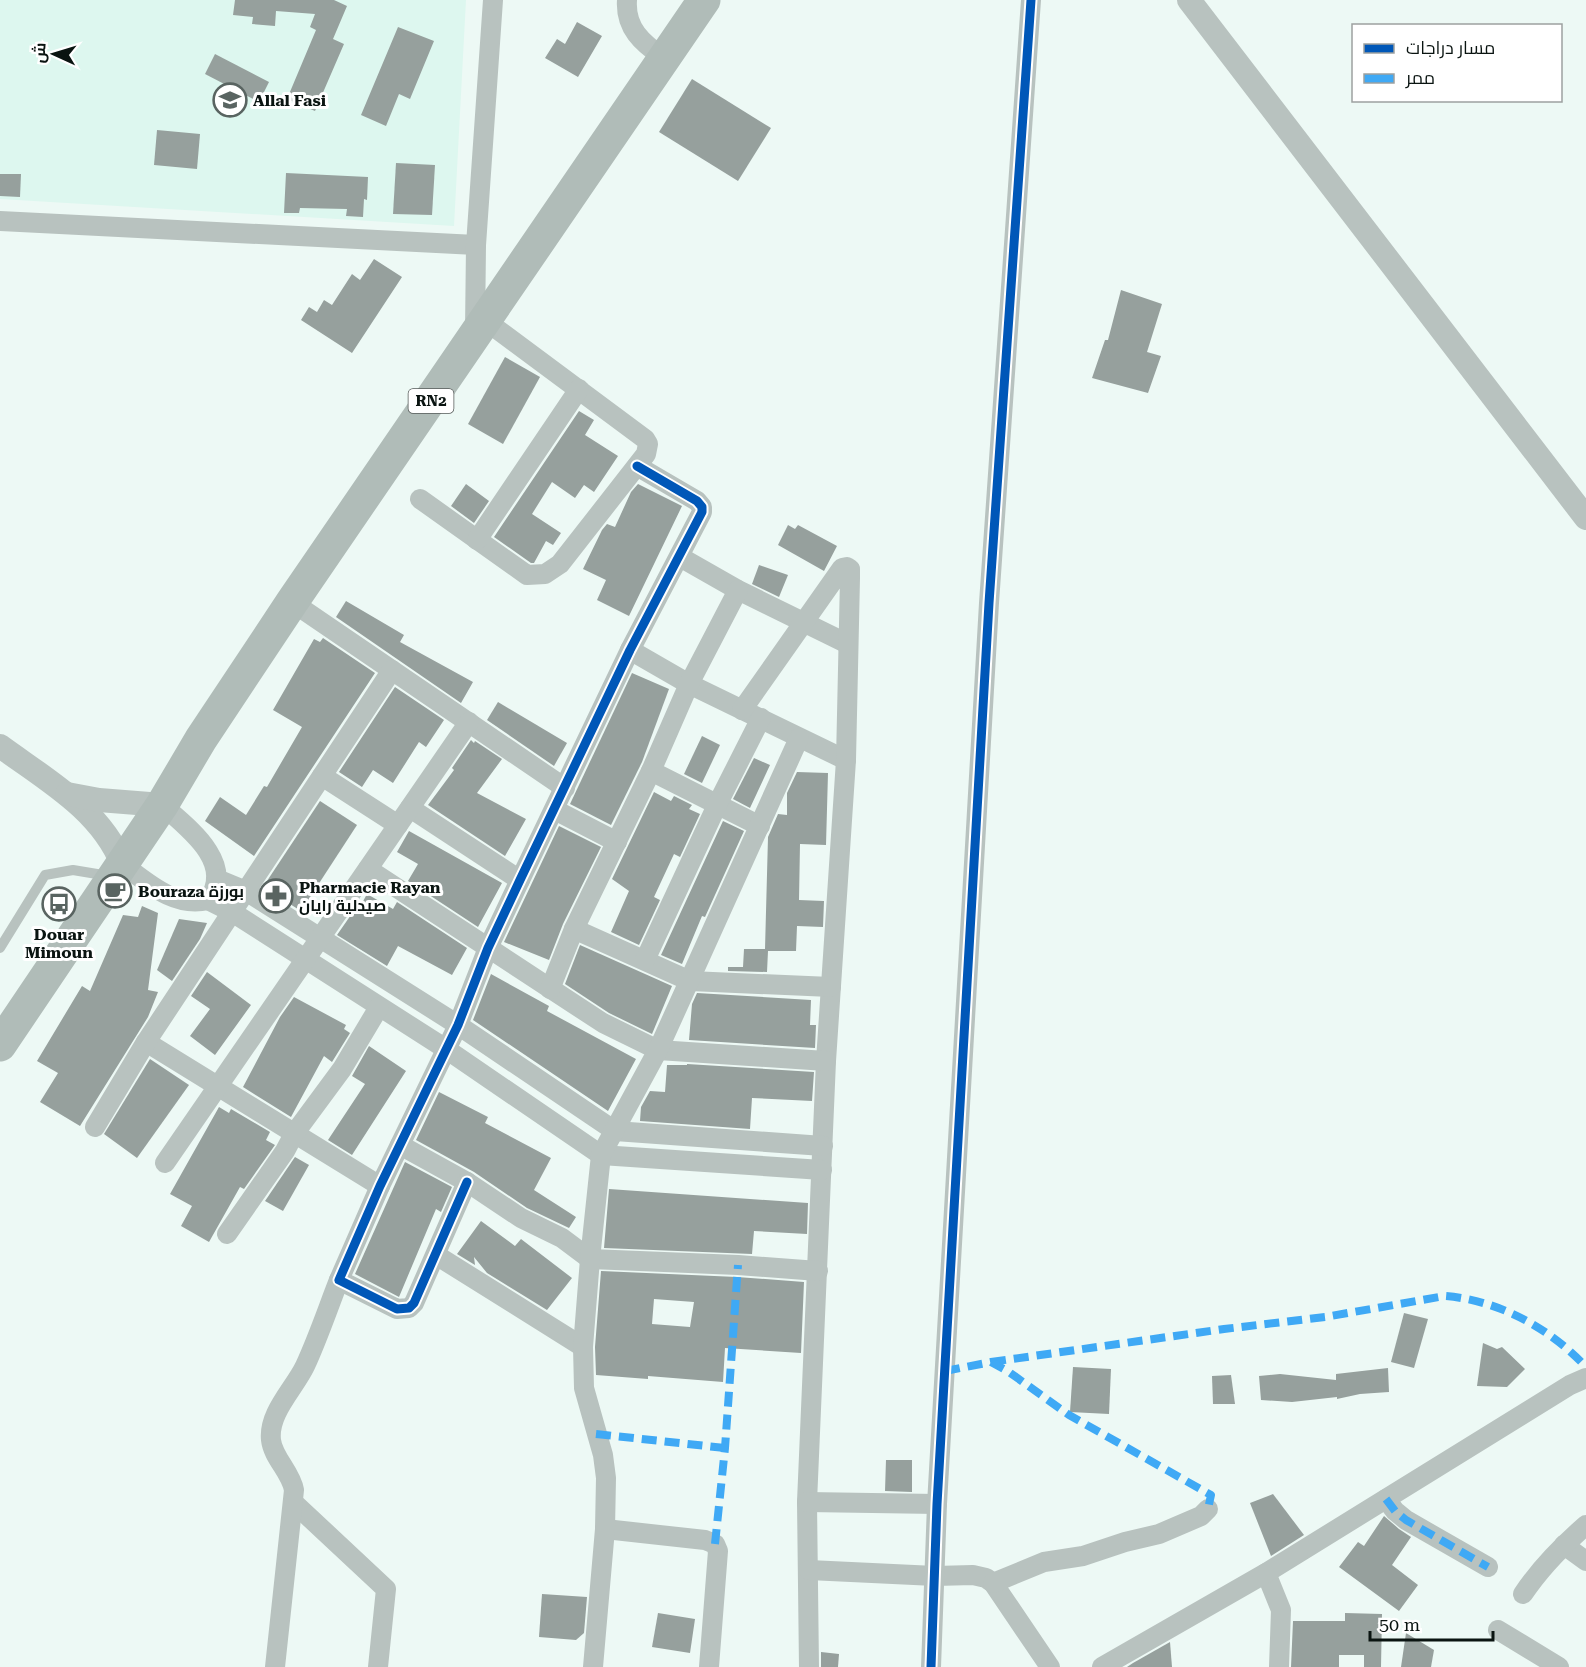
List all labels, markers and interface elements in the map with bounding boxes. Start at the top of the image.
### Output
north arrow [24,24,84,84]
legend [1352,24,1562,102]
text: مسار دراجات [1406,37,1495,59]
text: ش [29,42,50,64]
text: ممر [1405,67,1435,89]
school or university icon: Allal Fasi [212,82,248,118]
place label: Allal Fasi [253,91,327,110]
road number: RN2 [408,389,454,413]
cafe icon: Bouraza بورزة [97,873,133,909]
pharmacy icon: Pharmacie Rayan صيدلية رايان [258,878,294,914]
place label: Pharmacie Rayan صيدلية رايان [299,878,441,915]
place label: Bouraza بورزة [138,882,244,901]
bus stop icon: Douar Mimoun [41,886,77,922]
place label: Douar Mimoun [25,925,93,962]
scale bar [1370,1604,1493,1642]
text: 50 m [1379,1614,1420,1635]

